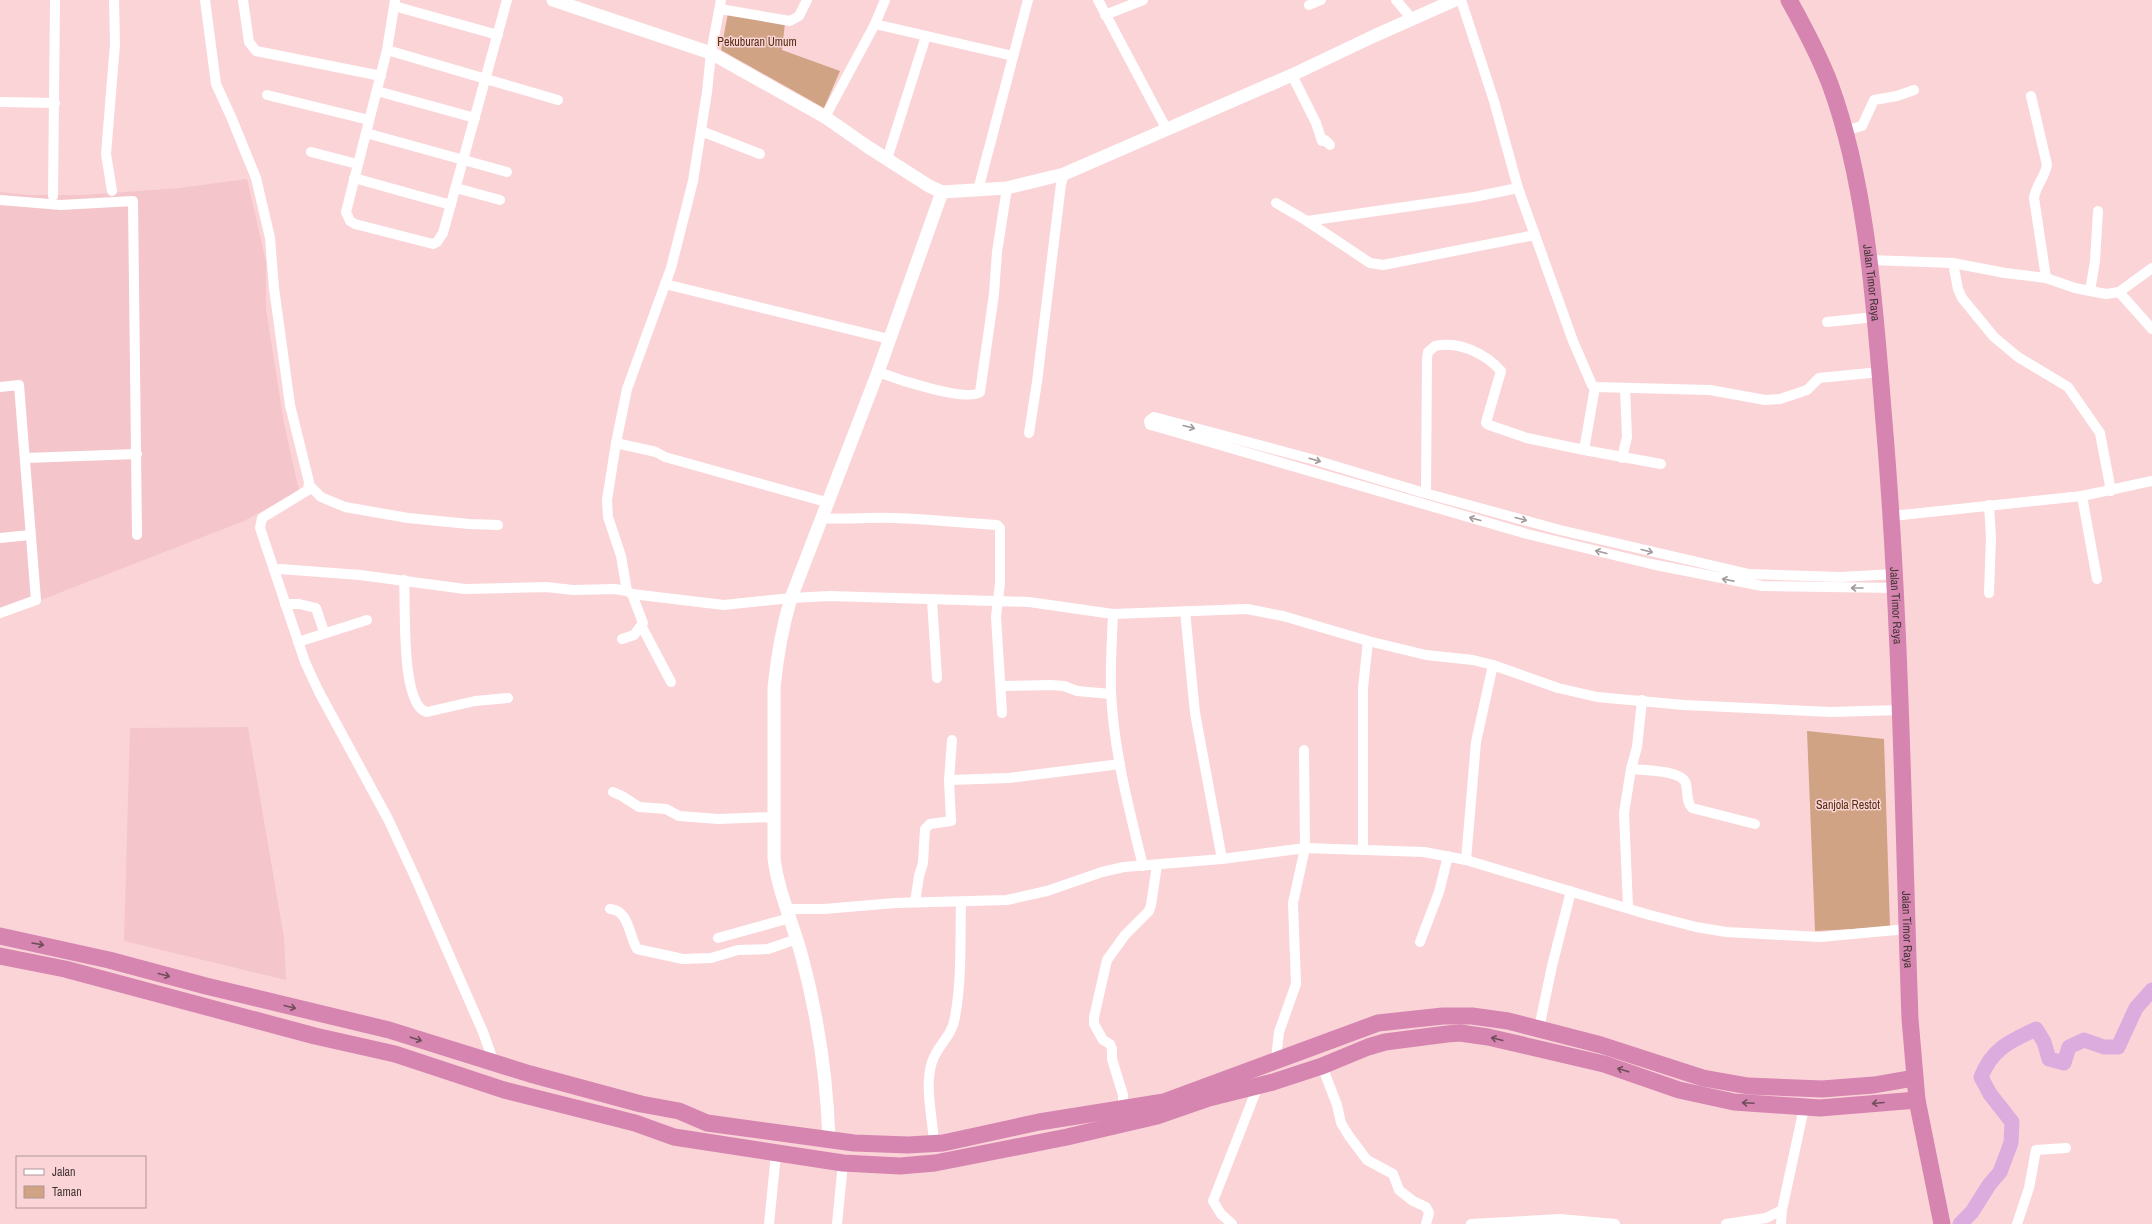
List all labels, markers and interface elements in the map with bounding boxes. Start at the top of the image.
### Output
park label: Pekuburan Umum [717,34,797,50]
street label: Jalan Timor Raya [1859,243,1884,322]
one-way arrow [1183,424,1196,431]
one-way arrow [1308,457,1321,464]
one-way arrow [1469,514,1482,522]
one-way arrow [1514,516,1527,523]
one-way arrow [1595,547,1608,555]
one-way arrow [1640,548,1653,555]
street label: Jalan Timor Raya [1886,567,1906,645]
one-way arrow [1722,576,1735,584]
one-way arrow [1851,584,1864,592]
park label: Sanjola Restot [1816,797,1880,813]
street label: Jalan Timor Raya [1898,891,1916,969]
one-way arrow [31,940,44,948]
one-way arrow [157,972,170,979]
one-way arrow [283,1004,296,1011]
one-way arrow [1491,1035,1504,1042]
one-way arrow [409,1036,422,1043]
one-way arrow [1617,1066,1630,1073]
one-way arrow [1742,1099,1755,1106]
one-way arrow [1872,1100,1885,1107]
legend [16,1156,146,1208]
text: Jalan [52,1164,76,1180]
text: Taman [52,1184,82,1200]

